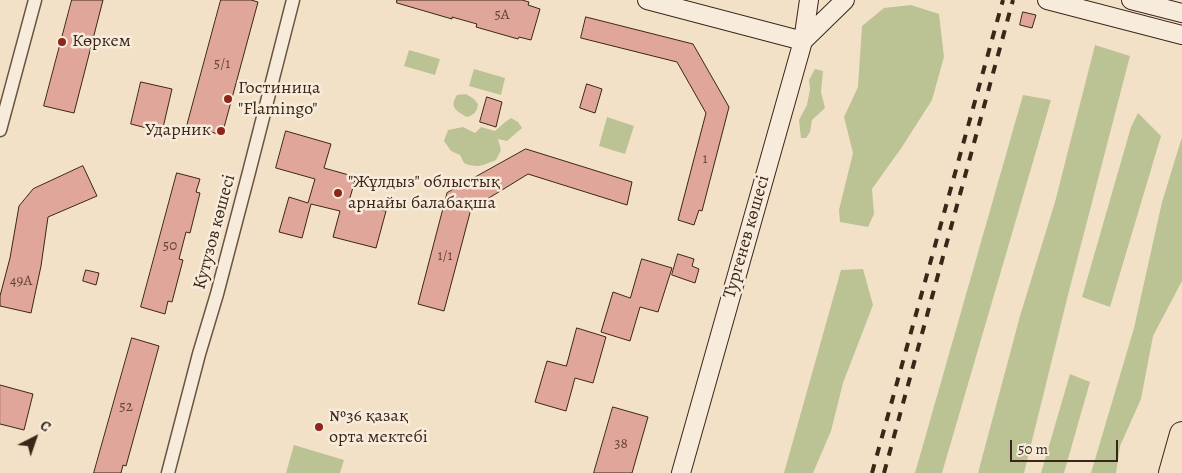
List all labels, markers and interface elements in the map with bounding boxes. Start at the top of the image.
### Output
house number: 5А [494,6,510,24]
place label: Көркем [72,31,131,53]
marker: Көркем [56,36,68,48]
house number: 5/1 [214,55,230,73]
place label: Гостиница "Flamingo" [238,78,320,120]
marker: Гостиница "Flamingo" [222,93,234,105]
place label: Ударник [145,120,211,142]
marker: Ударник [215,125,227,137]
house number: 1 [702,150,708,168]
street label: Кутузов көшесі [189,172,241,292]
place label: "Жұлдыз" облыстық арнайы балабақша [348,172,500,214]
street label: Тургенев көшесі [719,173,775,301]
marker: "Жұлдыз" облыстық арнайы балабақша [332,187,344,199]
house number: 50 [163,237,177,255]
house number: 1/1 [437,247,453,265]
house number: 49A [10,272,32,290]
house number: 52 [119,398,133,416]
place label: №36 қазақ орта мектебі [329,406,428,448]
north arrow [10,413,60,463]
text: С [36,416,55,436]
marker: №36 қазақ орта мектебі [313,421,325,433]
scale bar [1012,430,1120,462]
house number: 38 [614,435,628,453]
text: 50 m [1018,439,1048,459]

